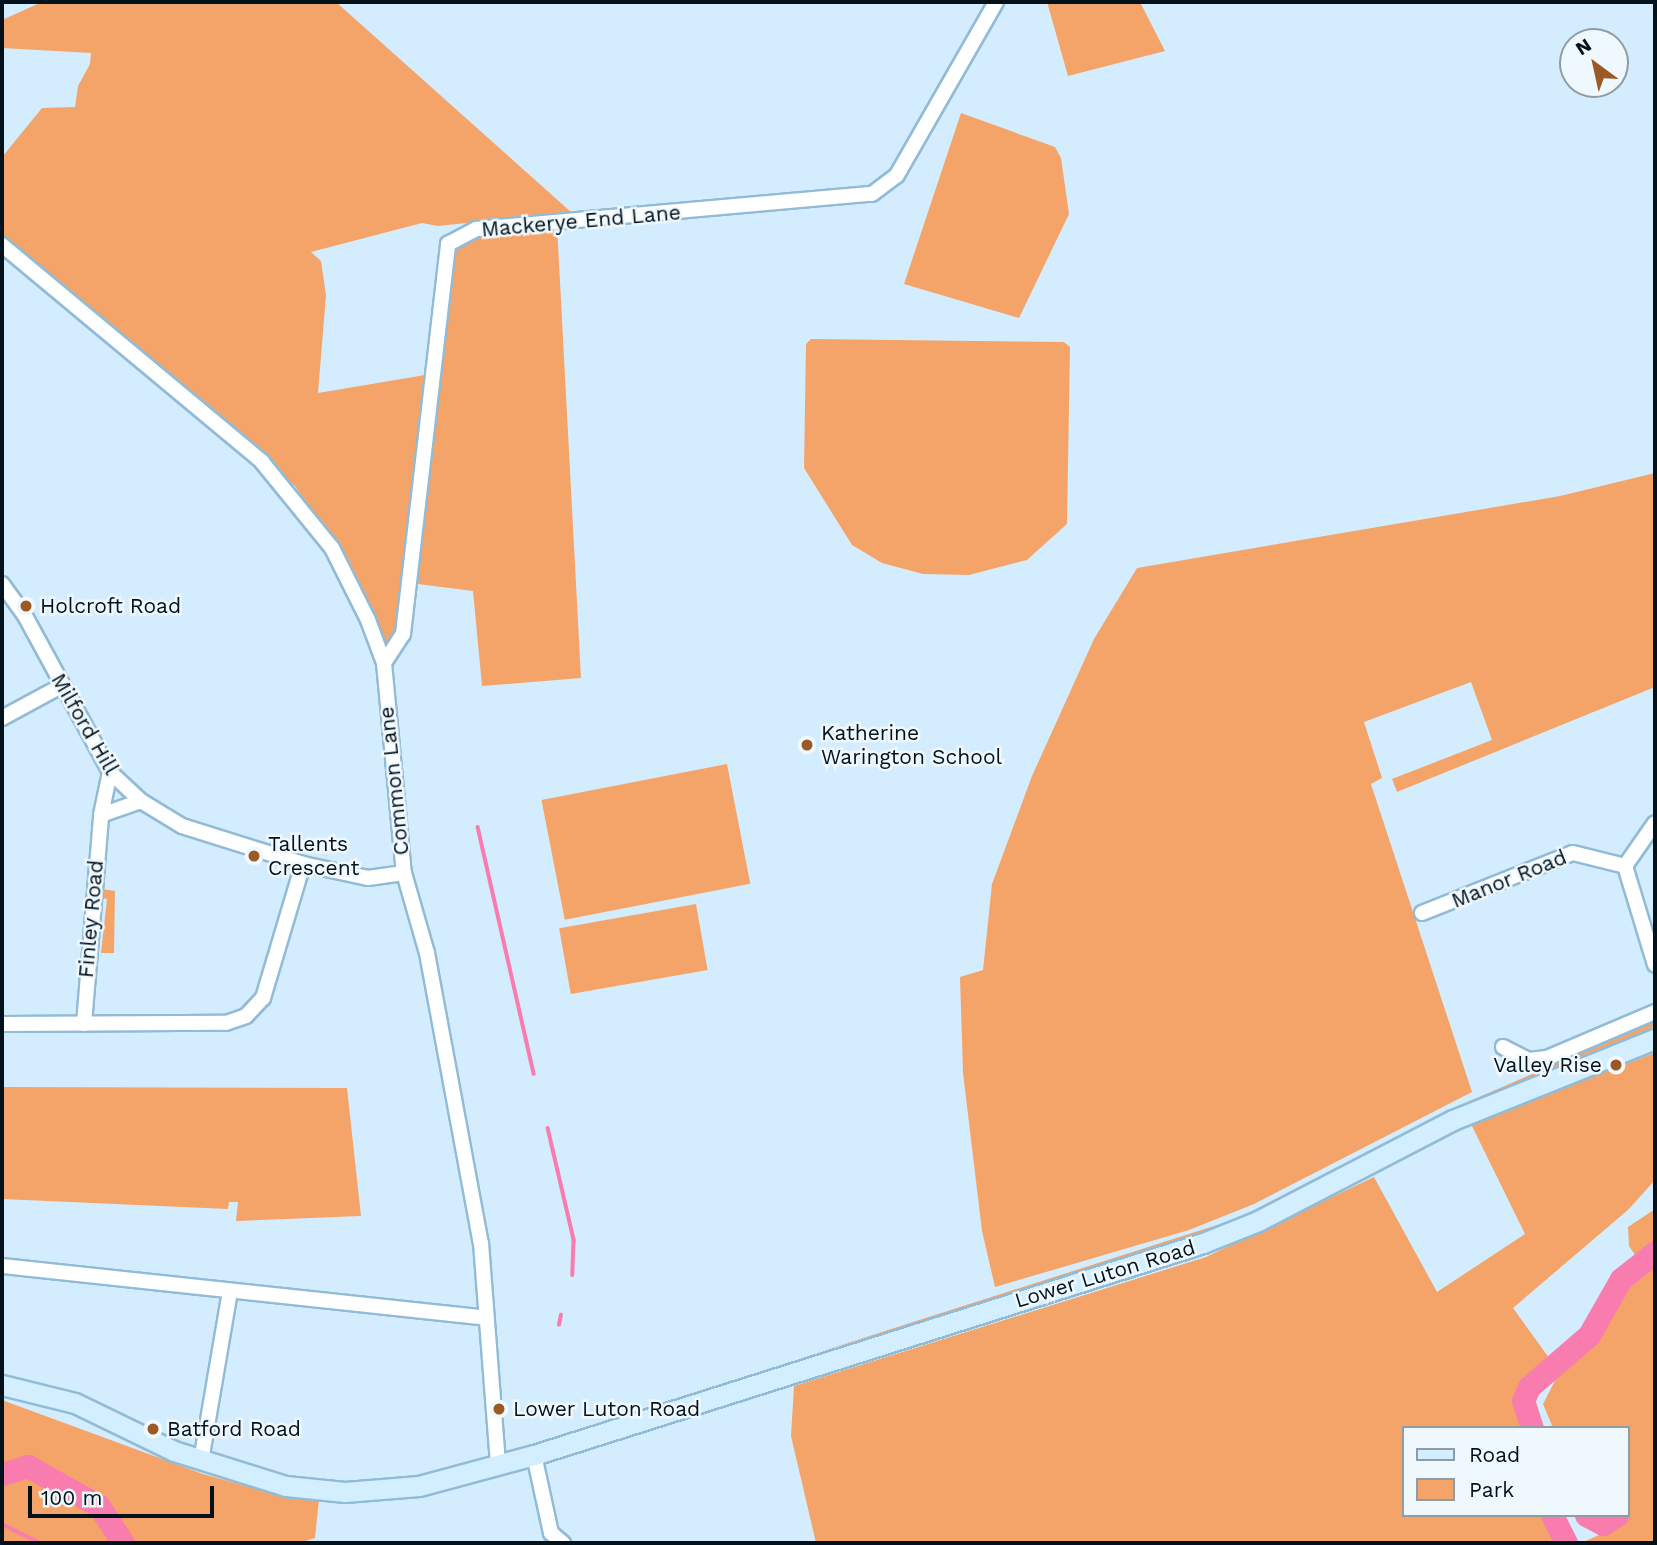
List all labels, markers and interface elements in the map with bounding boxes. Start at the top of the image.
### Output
north arrow [1559,28,1629,98]
text: N [1571,33,1596,60]
street label: Mackerye End Lane [480,200,682,242]
place label: Holcroft Road [40,593,181,619]
marker: Holcroft Road [18,598,34,614]
street label: Milford Hill [46,669,124,779]
street label: Common Lane [374,705,414,857]
place label: Katherine Warington School [821,720,1002,770]
marker: Katherine Warington School [799,737,815,753]
place label: Tallents Crescent [268,831,359,881]
street label: Manor Road [1448,844,1570,914]
marker: Tallents Crescent [246,848,262,864]
street label: Finley Road [73,859,109,979]
place label: Valley Rise [1493,1052,1602,1078]
marker: Valley Rise [1608,1057,1624,1073]
street label: Lower Luton Road [1012,1235,1198,1313]
place label: Lower Luton Road [513,1396,701,1422]
marker: Lower Luton Road [491,1401,507,1417]
place label: Batford Road [167,1416,301,1442]
marker: Batford Road [145,1421,161,1437]
legend [1402,1426,1629,1517]
text: Road [1469,1442,1520,1467]
scale bar [32,1472,217,1516]
text: Park [1469,1477,1514,1502]
text: 100 m [41,1485,103,1510]

